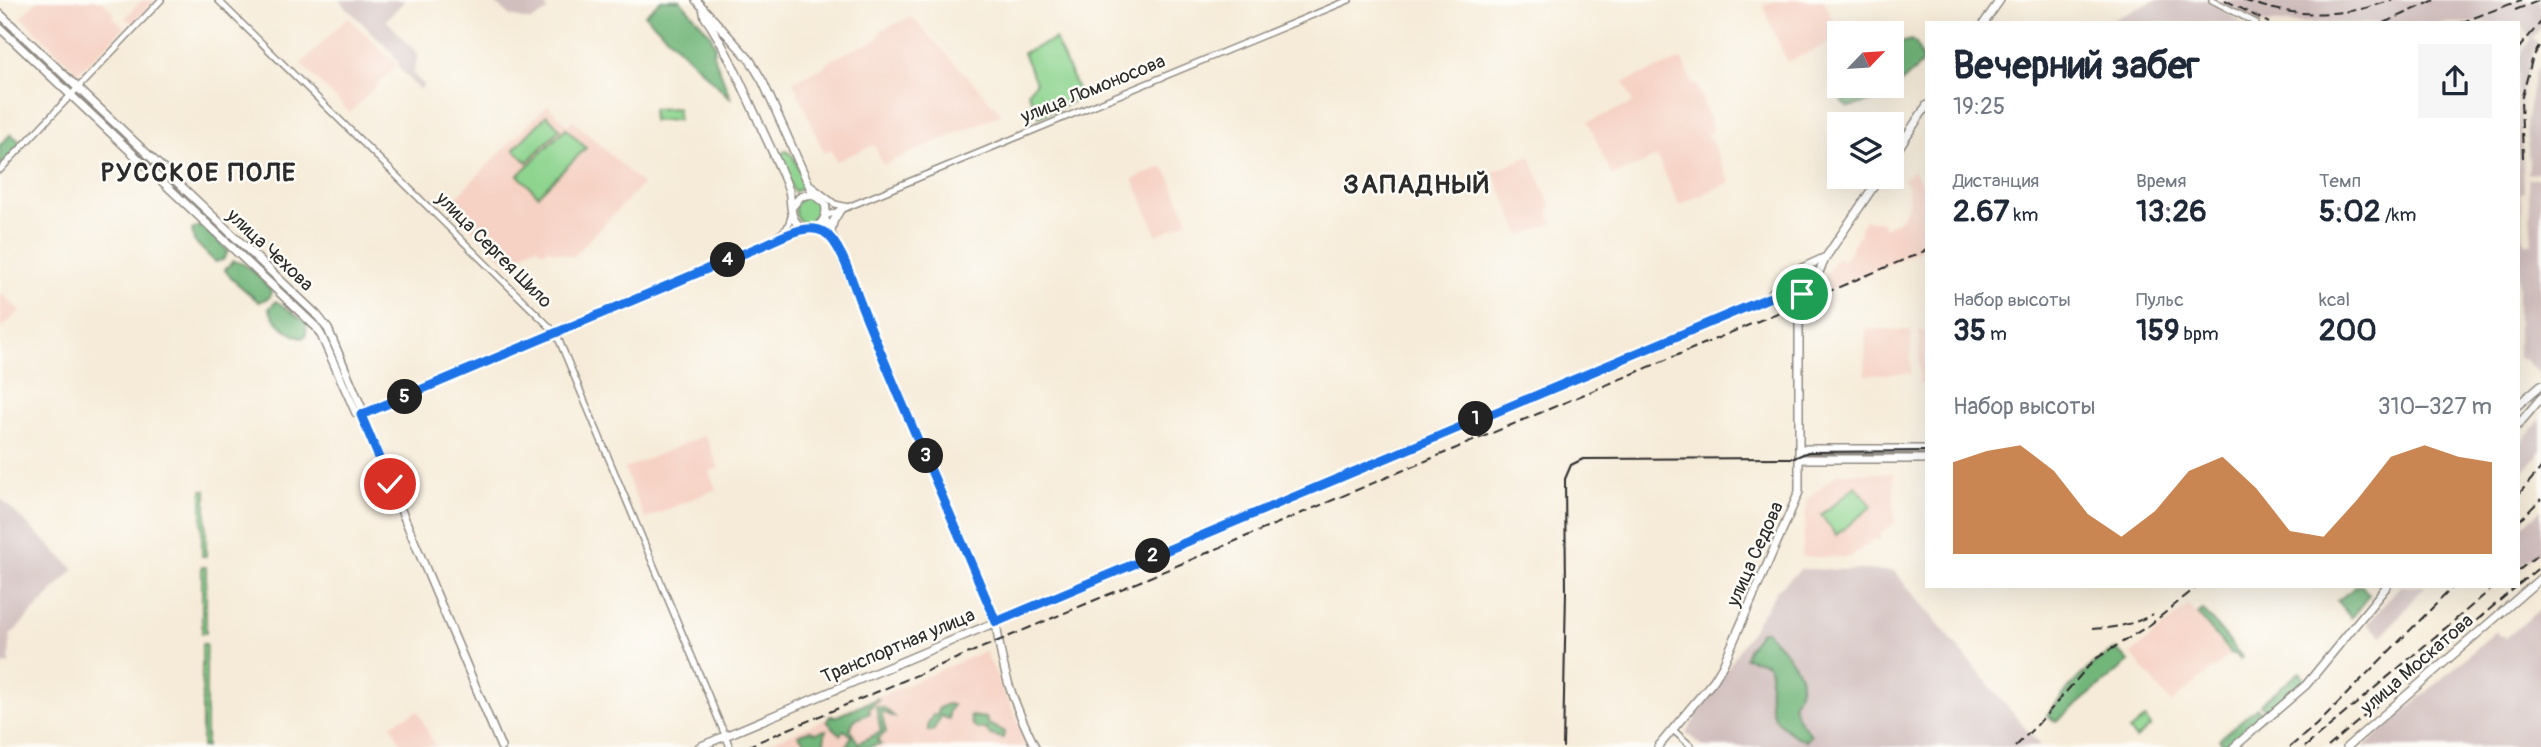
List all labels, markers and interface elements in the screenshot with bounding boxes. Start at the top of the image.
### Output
north arrow [1827,21,1904,98]
map controls [1827,21,1904,189]
text: Вечерний забег [1953,42,2200,90]
button: share [2418,44,2492,118]
street label: улица Ломоносова [1016,49,1169,129]
text: 19:25 [1953,92,2005,121]
button: layers [1827,112,1904,189]
district label: РУССКОЕ ПОЛЕ [101,157,297,189]
district label: ЗАПАДНЫЙ [1343,169,1491,201]
text: Дистанция [1953,169,2039,193]
text: Время [2136,169,2187,193]
text: Темп [2319,169,2361,193]
street label: улица Сергея Шило [430,186,557,313]
text: 2.67 [1953,193,2009,230]
text: 13:26 [2136,193,2207,230]
text: 5:02 [2319,193,2381,230]
street label: улица Чехова [221,203,319,296]
text: km [2009,203,2038,227]
text: /km [2381,203,2416,227]
pin: 4 [710,243,746,278]
text: 4 [722,247,733,271]
pin [1772,264,1832,324]
icon: arrive [1783,275,1821,313]
text: Набор высоты [1953,288,2071,312]
text: Пульс [2136,288,2184,312]
text: kcal [2319,288,2350,312]
text: 35 [1953,312,1986,349]
text: 159 [2136,312,2179,349]
text: 200 [2319,312,2377,349]
text: m [1986,322,2007,346]
text: bpm [2179,322,2219,346]
pin: 5 [388,380,422,414]
text: 5 [399,384,410,408]
text: Набор высоты [1953,392,2095,421]
text: 310–327 m [2378,392,2492,421]
pin: 1 [1458,402,1494,436]
text: 1 [1472,406,1479,430]
pin: 3 [908,438,944,474]
text: 3 [920,443,931,467]
pin [360,454,420,514]
icon: check [371,465,409,503]
street label: улица Седова [1721,498,1789,611]
pin: 2 [1136,538,1170,574]
text: 2 [1147,543,1158,567]
street label: Транспортная улица [818,603,979,689]
street label: улица Москатова [2355,608,2478,720]

